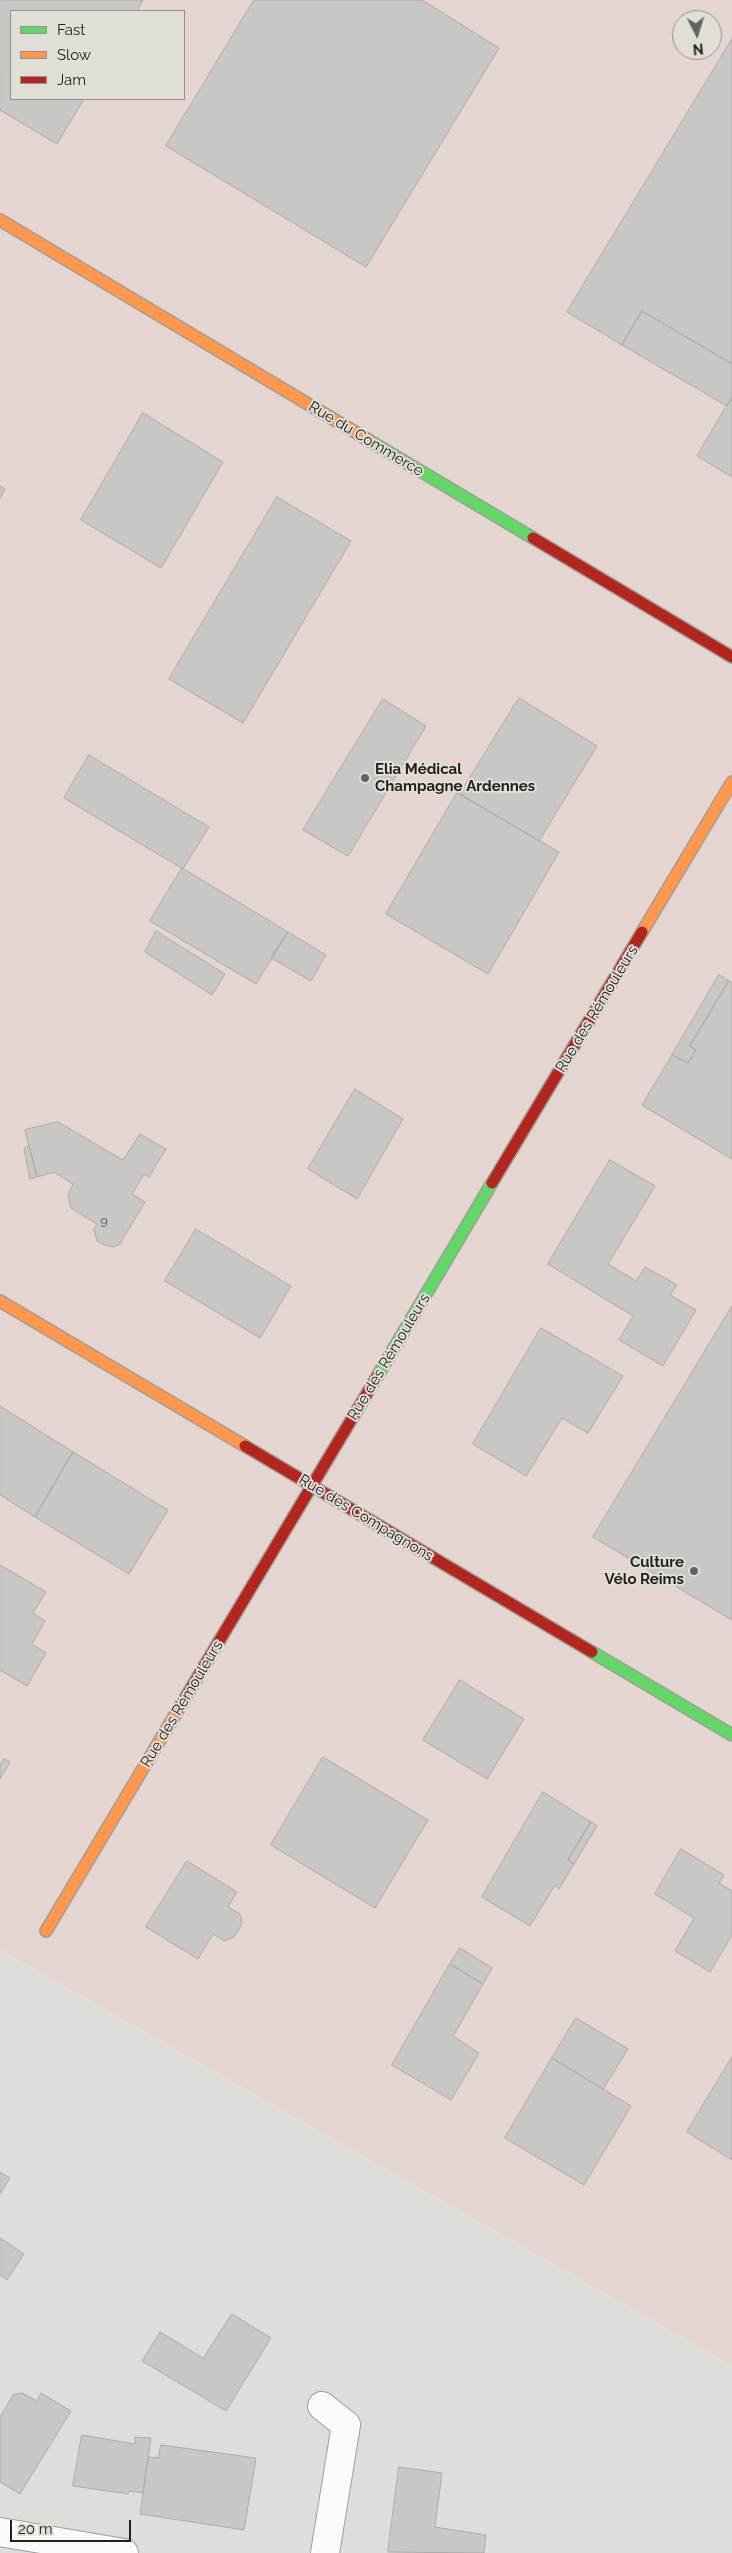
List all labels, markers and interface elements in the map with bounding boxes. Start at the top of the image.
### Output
legend [10,10,185,100]
north arrow [672,10,722,60]
text: Fast [57,21,85,39]
text: N [692,41,704,57]
text: Slow [57,46,91,64]
text: Jam [57,71,86,89]
street label: Rue du Commerce [305,398,427,480]
place label: Elia Médical Champagne Ardennes [375,760,535,795]
marker: Elia Médical Champagne Ardennes [359,772,371,784]
street label: Rue des Rémouleurs [552,942,642,1076]
house number: 9 [100,1214,108,1228]
street label: Rue des Rémouleurs [344,1290,434,1424]
street label: Rue des Compagnons [295,1471,437,1565]
place label: Culture Vélo Reims [605,1553,684,1588]
marker: Culture Vélo Reims [688,1565,700,1577]
street label: Rue des Rémouleurs [137,1637,227,1771]
scale bar [12,2510,134,2542]
text: 20 m [18,2520,53,2538]

